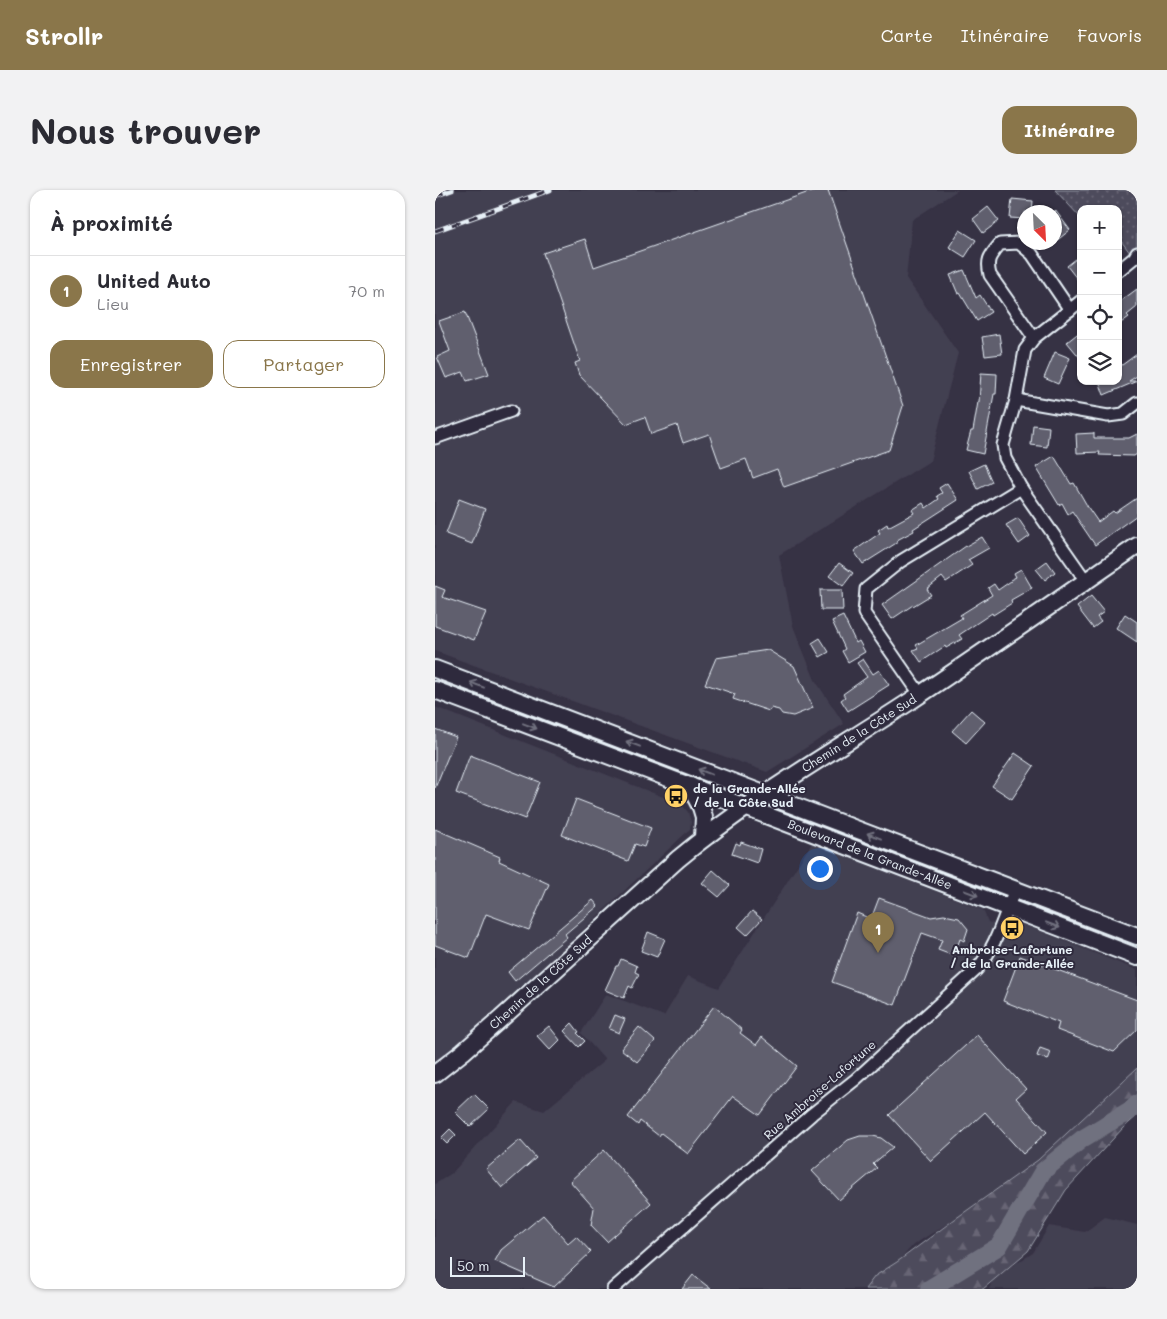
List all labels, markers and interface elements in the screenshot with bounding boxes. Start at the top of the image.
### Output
text: Strollr [25,20,103,51]
text: Carte [881,23,933,47]
text: Itinéraire [961,23,1049,47]
text: Favoris [1077,23,1142,47]
button: Itinéraire [1002,106,1137,154]
text: Nous trouver [30,107,261,153]
north arrow [1017,205,1062,250]
map controls [1077,205,1122,385]
button: + [1077,205,1122,250]
text: À proximité [50,209,173,236]
button: − [1077,250,1122,295]
text: United Auto [97,268,210,293]
text: 1 [62,280,70,301]
text: 70 m [348,280,385,301]
text: Lieu [97,293,129,314]
button: locate [1077,295,1122,340]
button: Enregistrer [50,340,213,388]
button: Partager [223,340,385,388]
button: layers [1077,340,1122,385]
one-way arrow [469,679,484,688]
street label: Chemin de la Côte Sud [798,690,919,775]
one-way arrow [522,722,537,731]
one-way arrow [626,739,641,749]
one-way arrow [698,767,713,776]
place label: de la Grande-Allée / de la Côte Sud [693,780,806,810]
bus stop icon: de la Grande-Allée / de la Côte Sud [663,783,689,809]
street label: Boulevard de la Grande-Allée [786,815,955,893]
one-way arrow [867,831,882,840]
your location [807,856,833,882]
one-way arrow [964,890,979,899]
pin: 1 [862,912,894,953]
bus stop icon: Ambroise-Lafortune / de la Grande-Allée [999,915,1025,941]
one-way arrow [1045,921,1060,930]
street label: Chemin de la Côte Sud [485,931,595,1032]
place label: Ambroise-Lafortune / de la Grande-Allée [950,941,1074,971]
street label: Rue Ambroise-Lafortune [760,1036,879,1142]
scale bar [450,1254,525,1277]
text: 50 m [457,1256,489,1275]

